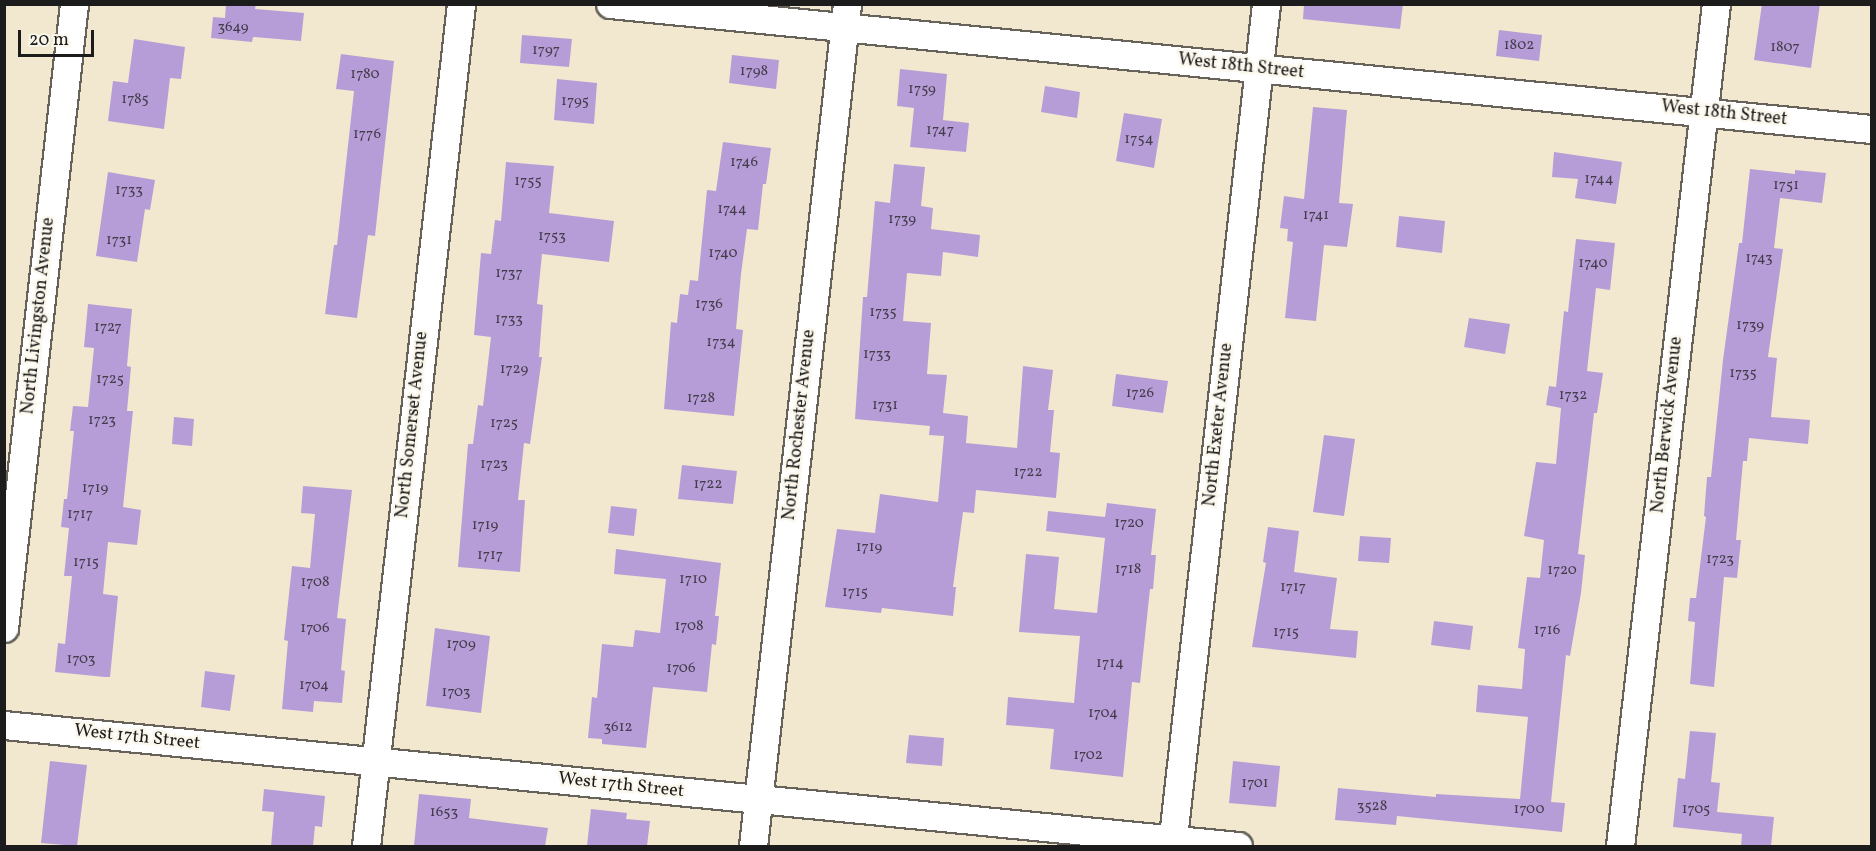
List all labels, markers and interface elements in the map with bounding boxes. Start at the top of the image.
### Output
scale bar [21,18,98,56]
house number: 3649 [217,19,249,37]
text: 20 m [29,28,69,53]
house number: 1802 [1504,37,1534,55]
house number: 1807 [1770,39,1800,57]
house number: 1797 [532,42,560,60]
street label: West 18th Street [1177,50,1305,84]
house number: 1798 [740,63,768,81]
house number: 1780 [350,66,380,84]
house number: 1759 [908,81,936,99]
house number: 1785 [121,91,149,109]
house number: 1795 [561,93,589,111]
street label: West 18th Street [1660,97,1788,131]
house number: 1747 [926,122,954,140]
house number: 1776 [353,126,381,144]
house number: 1754 [1124,131,1154,149]
house number: 1746 [730,154,758,172]
house number: 1744 [1584,171,1614,189]
house number: 1755 [514,173,542,191]
house number: 1751 [1773,177,1799,195]
house number: 1733 [115,182,143,200]
house number: 1744 [717,201,747,219]
house number: 1741 [1303,207,1329,225]
house number: 1739 [888,211,916,229]
street label: North Livingston Avenue [18,216,60,416]
house number: 1753 [538,228,566,246]
house number: 1731 [106,232,132,250]
house number: 1740 [708,245,738,263]
house number: 1743 [1745,250,1773,268]
house number: 1740 [1578,255,1608,273]
house number: 1737 [495,265,523,283]
house number: 1736 [695,296,723,314]
house number: 1735 [869,304,897,322]
house number: 1733 [495,311,523,329]
house number: 1739 [1736,317,1764,335]
house number: 1727 [94,319,122,337]
street label: North Rochester Avenue [779,328,821,522]
street label: North Somerset Avenue [392,331,434,519]
house number: 1734 [706,334,736,352]
street label: North Berwick Avenue [1648,336,1688,514]
street label: North Exeter Avenue [1200,342,1238,508]
house number: 1733 [863,346,891,364]
house number: 1729 [500,361,528,379]
house number: 1735 [1729,365,1757,383]
house number: 1725 [96,371,124,389]
house number: 1726 [1126,385,1154,403]
house number: 1732 [1559,387,1587,405]
house number: 1728 [687,390,715,408]
house number: 1731 [872,397,898,415]
house number: 1723 [88,412,116,430]
house number: 1725 [490,415,518,433]
house number: 1723 [480,456,508,474]
house number: 1722 [1014,464,1042,482]
house number: 1722 [694,476,722,494]
house number: 1719 [82,480,108,498]
house number: 1717 [67,506,93,524]
house number: 1720 [1114,515,1144,533]
house number: 1719 [472,517,498,535]
house number: 1719 [856,539,882,557]
house number: 1717 [477,547,503,565]
house number: 1723 [1706,551,1734,569]
house number: 1715 [73,554,99,572]
house number: 1718 [1115,561,1141,579]
house number: 1720 [1547,562,1577,580]
house number: 1710 [679,571,707,589]
house number: 1708 [300,574,330,592]
house number: 1717 [1280,579,1306,597]
house number: 1715 [842,584,868,602]
house number: 1708 [674,618,704,636]
house number: 1706 [300,620,330,638]
house number: 1716 [1534,622,1560,640]
house number: 1715 [1273,624,1299,642]
house number: 1709 [446,636,476,654]
house number: 1703 [67,651,95,669]
house number: 1714 [1096,655,1124,673]
house number: 1706 [666,660,696,678]
house number: 1704 [299,677,329,695]
house number: 1703 [442,684,470,702]
house number: 1704 [1088,705,1118,723]
house number: 3612 [603,719,633,737]
street label: West 17th Street [73,721,201,755]
house number: 1702 [1073,747,1103,765]
street label: West 17th Street [557,769,685,803]
house number: 1701 [1241,775,1269,793]
house number: 3528 [1357,798,1387,816]
house number: 1700 [1514,801,1544,819]
house number: 1705 [1682,801,1710,819]
house number: 1653 [430,804,458,822]

